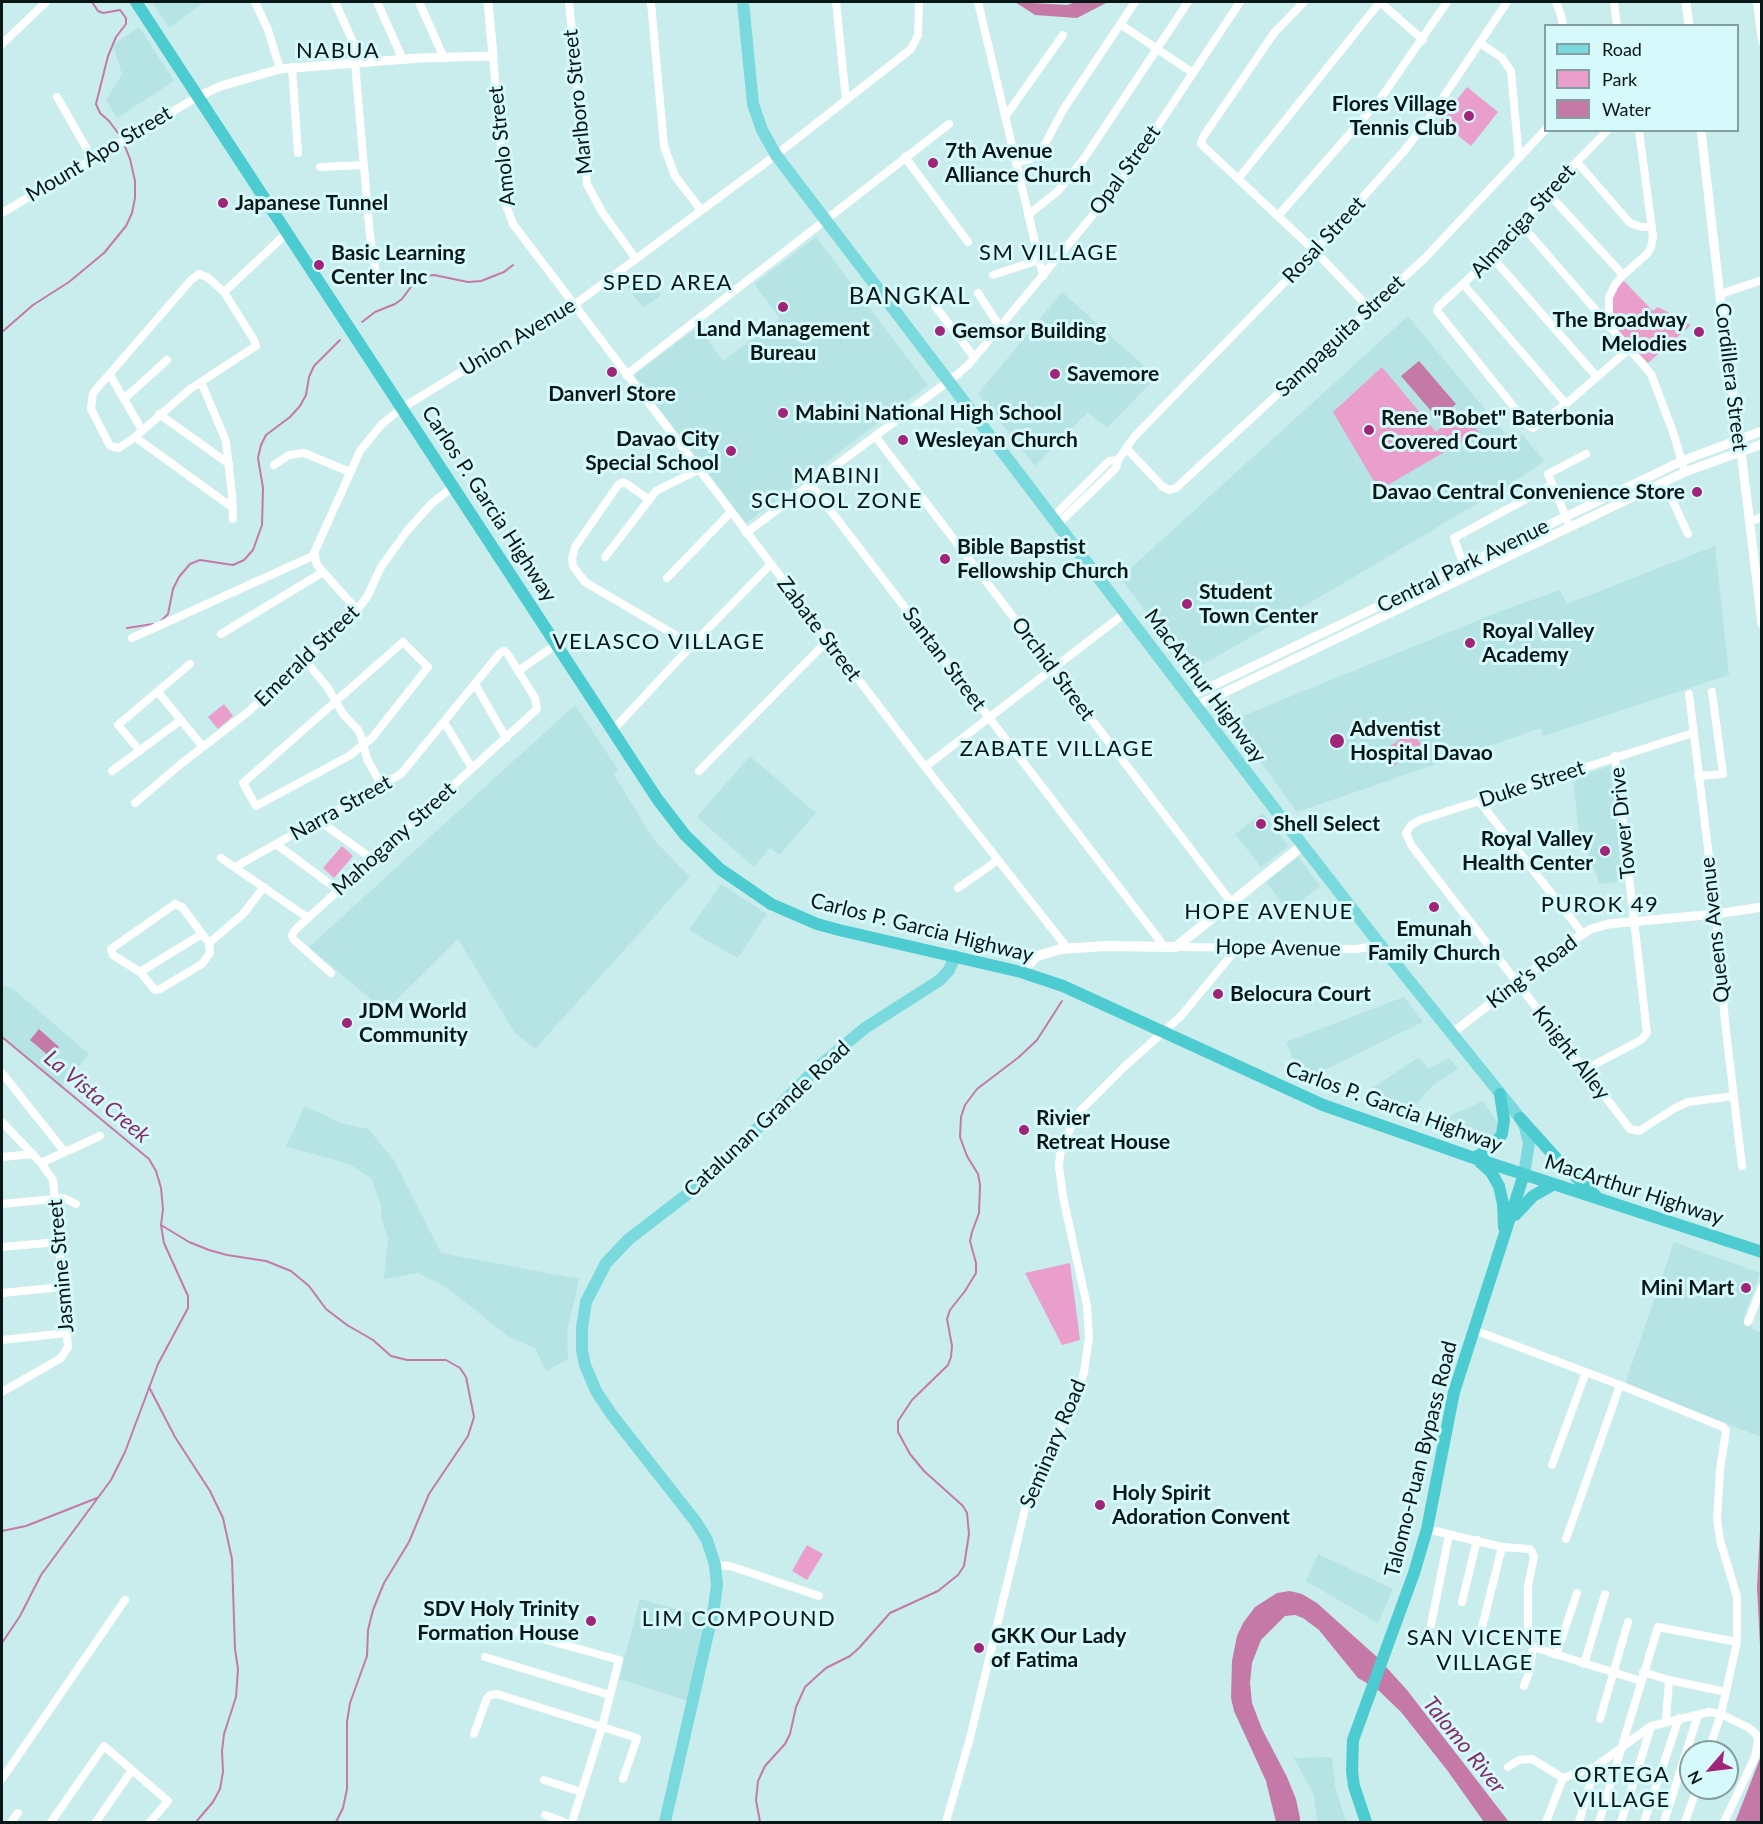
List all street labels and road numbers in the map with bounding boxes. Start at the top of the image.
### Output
street label: Marlboro Street [558,28,598,176]
street label: Amolo Street [483,85,521,207]
street label: Mount Apo Street [21,101,177,207]
street label: Opal Street [1084,120,1166,220]
street label: Almaciga Street [1465,159,1581,283]
street label: Rosal Street [1277,191,1371,289]
street label: Sampaguita Street [1270,270,1410,402]
street label: Union Avenue [456,293,580,381]
street label: Cordillera Street [1709,301,1753,453]
street label: Carlos P. Garcia Highway [416,401,562,607]
street label: Central Park Avenue [1373,513,1553,619]
street label: Zabate Street [772,572,866,686]
street label: Emerald Street [250,600,364,712]
street label: Santan Street [897,602,991,716]
street label: MacArthur Highway [1139,604,1271,768]
street label: Orchid Street [1006,612,1100,726]
street label: Duke Street [1476,755,1588,813]
street label: Tower Drive [1605,766,1641,880]
street label: Narra Street [286,770,396,846]
street label: Mahogany Street [327,777,461,901]
street label: Queens Avenue [1695,856,1735,1004]
street label: Carlos P. Garcia Highway [808,888,1036,968]
street label: King's Road [1482,930,1582,1014]
street label: Hope Avenue [1215,934,1341,962]
street label: Knight Alley [1527,1001,1615,1105]
street label: Catalunan Grande Road [679,1036,855,1202]
street label: Carlos P. Garcia Highway [1282,1056,1506,1158]
street label: MacArthur Highway [1542,1149,1726,1231]
street label: Jasmine Street [43,1198,79,1334]
street label: Talomo-Puan Bypass Road [1379,1338,1463,1580]
street label: Seminary Road [1015,1376,1091,1512]

